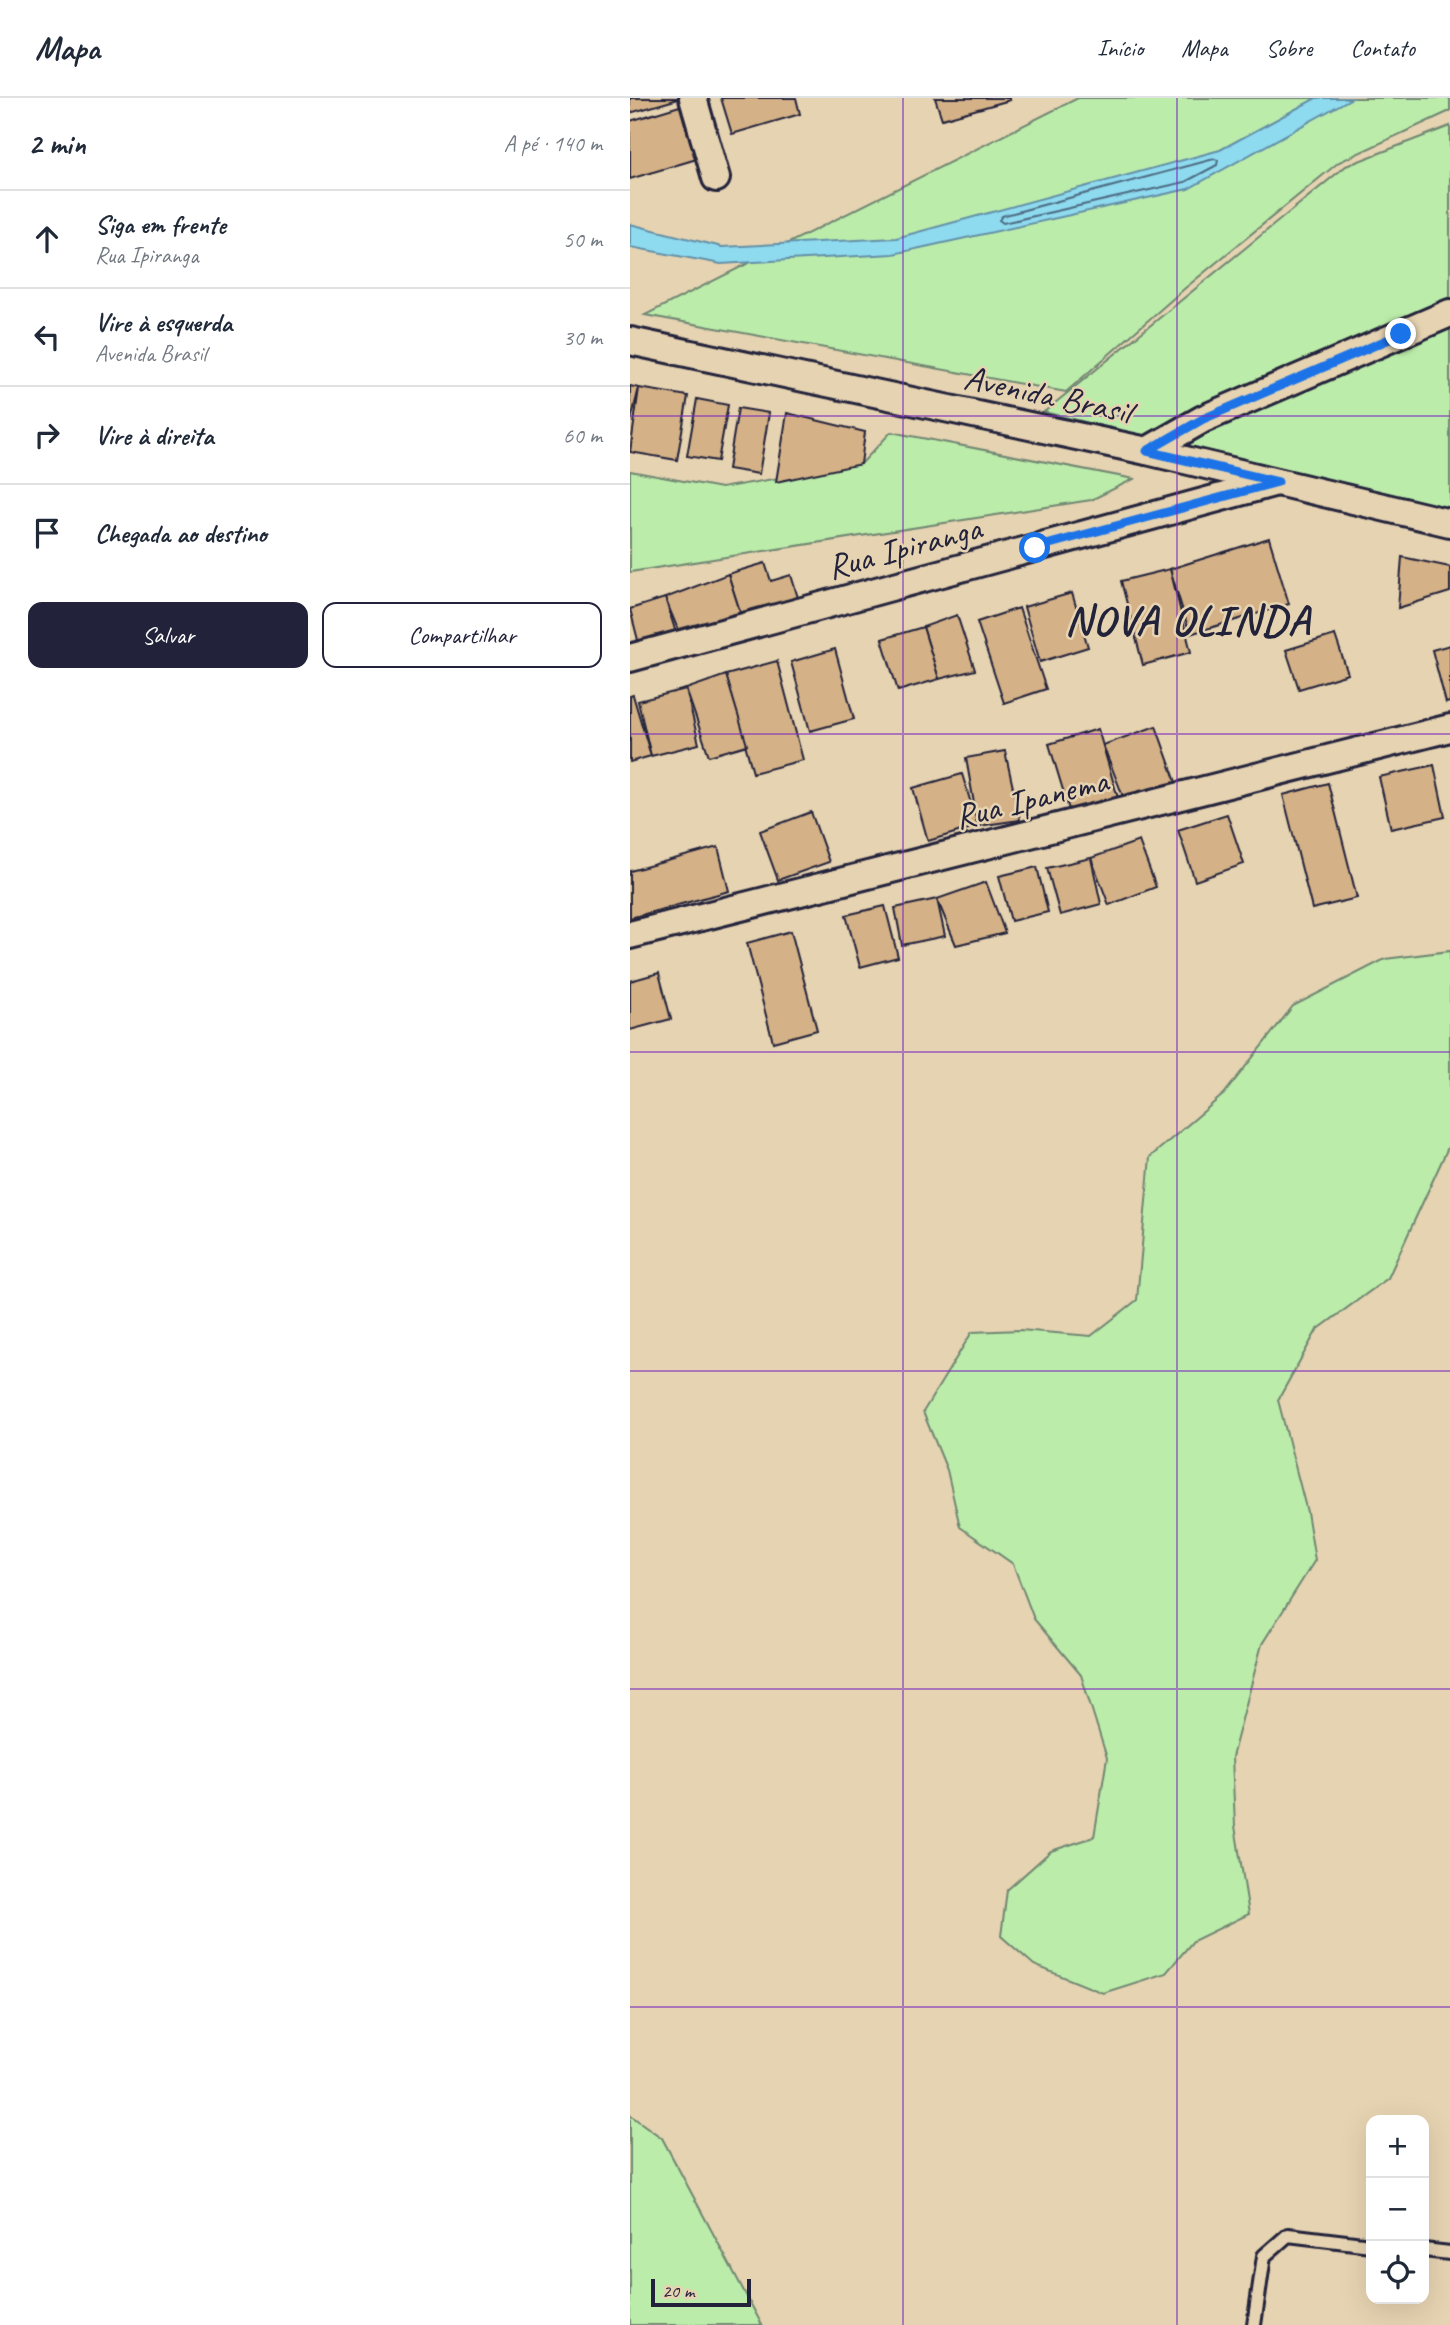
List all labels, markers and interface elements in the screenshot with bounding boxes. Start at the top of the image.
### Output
text: Mapa [35,27,100,69]
text: Início [1097,33,1143,63]
text: Mapa [1181,33,1228,63]
text: Sobre [1266,33,1312,63]
text: Contato [1350,33,1415,63]
text: 2 min [28,125,85,163]
text: A pé · 140 m [504,129,602,158]
text: Siga em frente [95,208,226,241]
icon: ahead [28,220,66,258]
text: 50 m [563,225,602,254]
text: Rua Ipiranga [95,241,198,270]
text: Vire à esquerda [95,306,232,339]
icon: left [28,318,66,356]
route end [1385,318,1416,349]
text: 30 m [563,323,602,352]
text: Avenida Brasil [95,339,206,368]
street label: Avenida Brasil [960,355,1141,435]
icon: right [28,416,66,454]
text: Vire à direita [95,419,214,452]
text: 60 m [563,421,602,450]
street label: Rua Ipiranga [822,505,988,590]
icon: arrive [28,514,66,552]
text: Chegada ao destino [95,517,267,550]
route start [1019,532,1050,563]
district label: NOVA OLINDA [1065,594,1312,647]
button: Salvar [28,602,308,668]
button: Compartilhar [322,602,602,668]
street label: Rua Ipanema [950,757,1114,839]
map controls [1366,2115,1429,2304]
button: + [1366,2115,1429,2178]
button: − [1366,2178,1429,2241]
button: locate [1366,2241,1429,2304]
scale bar [651,2276,751,2308]
text: 20 m [662,2279,694,2303]

